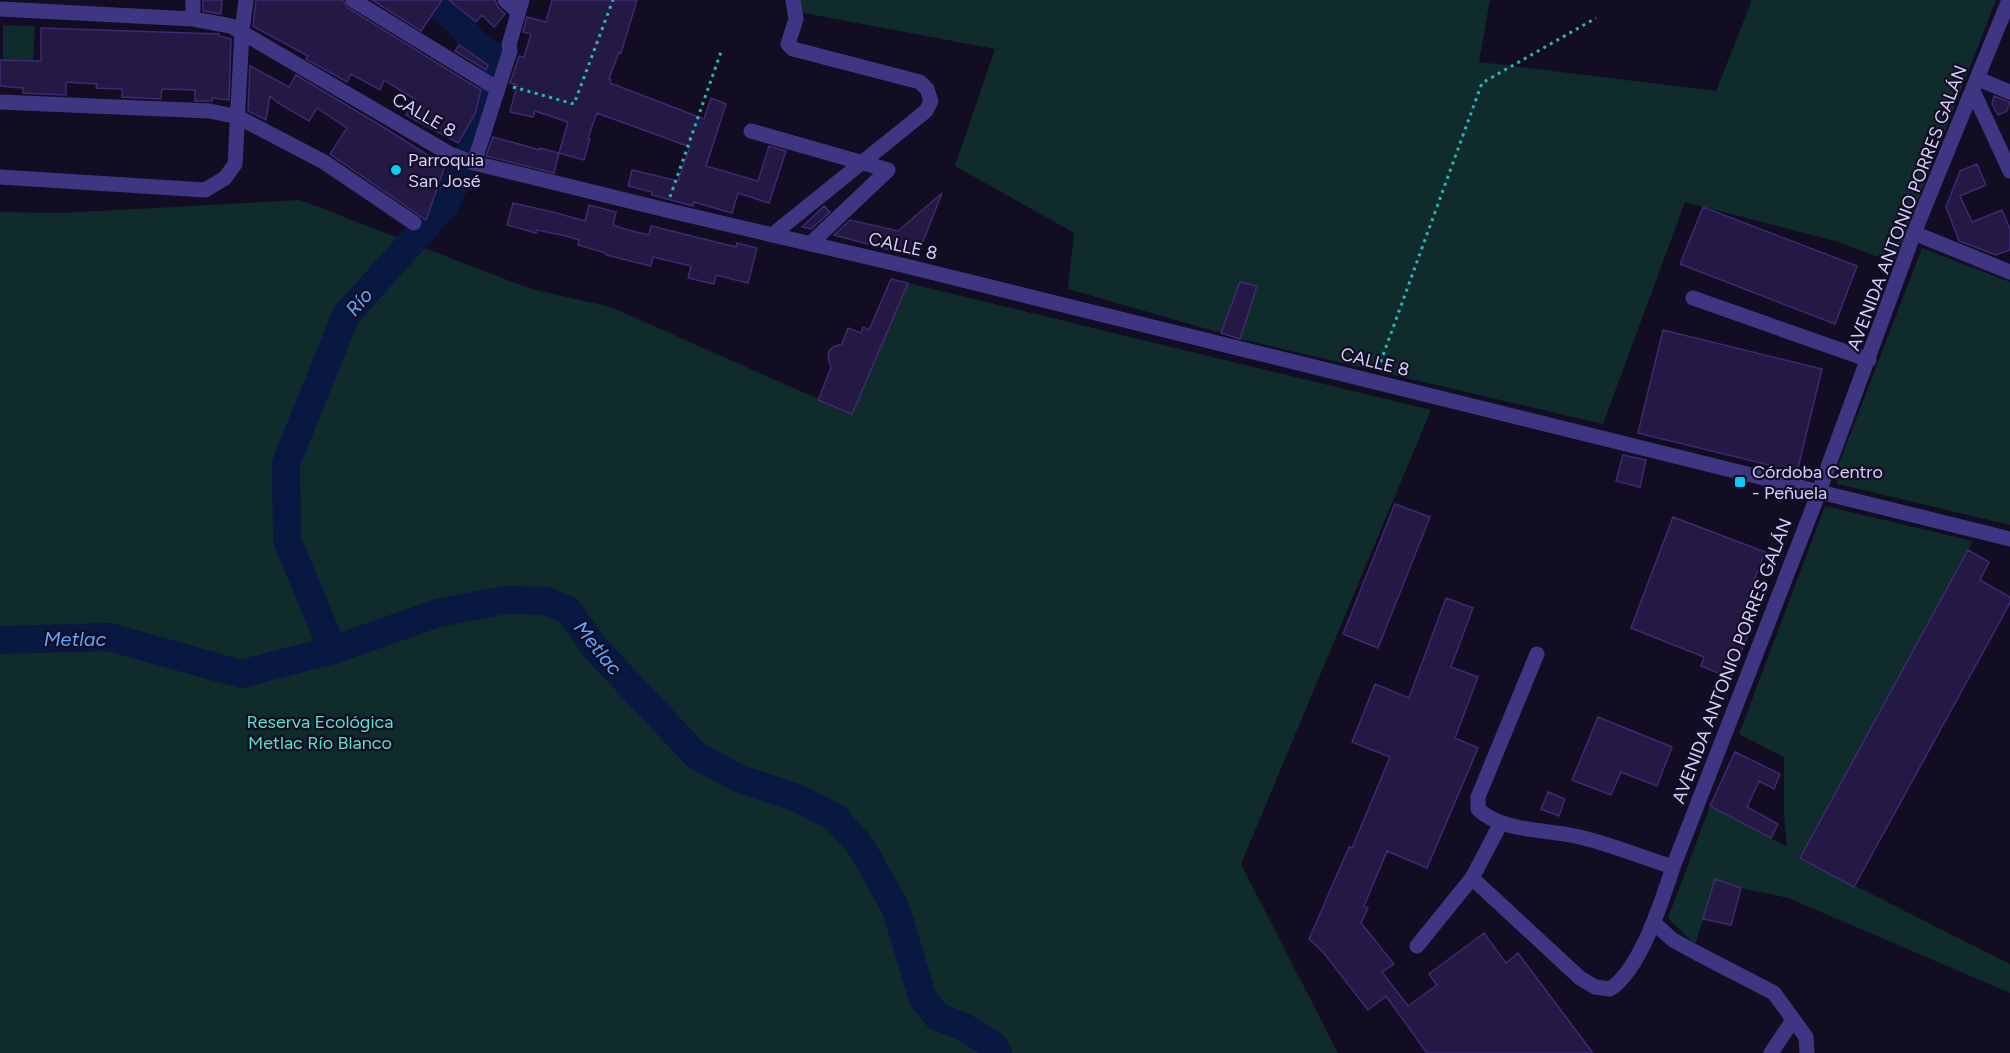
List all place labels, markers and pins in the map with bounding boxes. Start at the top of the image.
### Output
place label: Parroquia San José [408,149,484,192]
marker: Parroquia San José [389,163,403,177]
place label: Córdoba Centro - Peñuela [1752,461,1883,504]
marker: Córdoba Centro - Peñuela [1733,475,1747,489]

